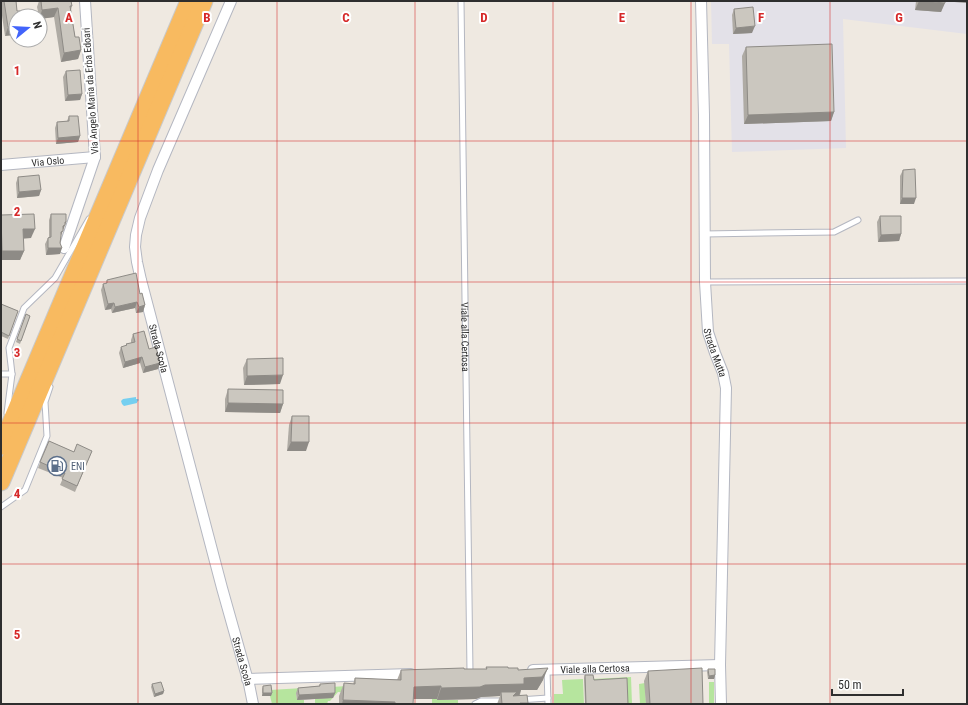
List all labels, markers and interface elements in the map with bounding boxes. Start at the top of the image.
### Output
north arrow [8,8,48,48]
text: A [65,10,73,25]
text: B [203,10,211,25]
text: C [342,10,350,25]
text: D [480,10,488,25]
text: E [619,10,626,25]
text: F [758,10,764,25]
text: G [895,10,903,25]
text: N [30,20,44,31]
street label: Via Angelo Maria da Erba Edoari [81,27,100,155]
text: 1 [14,63,20,78]
street label: Via Oslo [31,155,65,168]
text: 2 [14,204,21,219]
street label: Viale alla Certosa [459,302,471,372]
street label: Strada Scola [147,323,170,374]
street label: Strada Mutta [702,328,729,378]
text: 3 [14,345,20,360]
fuel station icon: ENI [46,455,68,477]
place label: ENI [71,461,85,472]
text: 4 [14,486,21,501]
text: 5 [14,627,21,642]
street label: Strada Scola [230,636,254,687]
street label: Viale alla Certosa [560,662,630,675]
scale bar [832,671,903,697]
text: 50 m [838,678,862,692]

